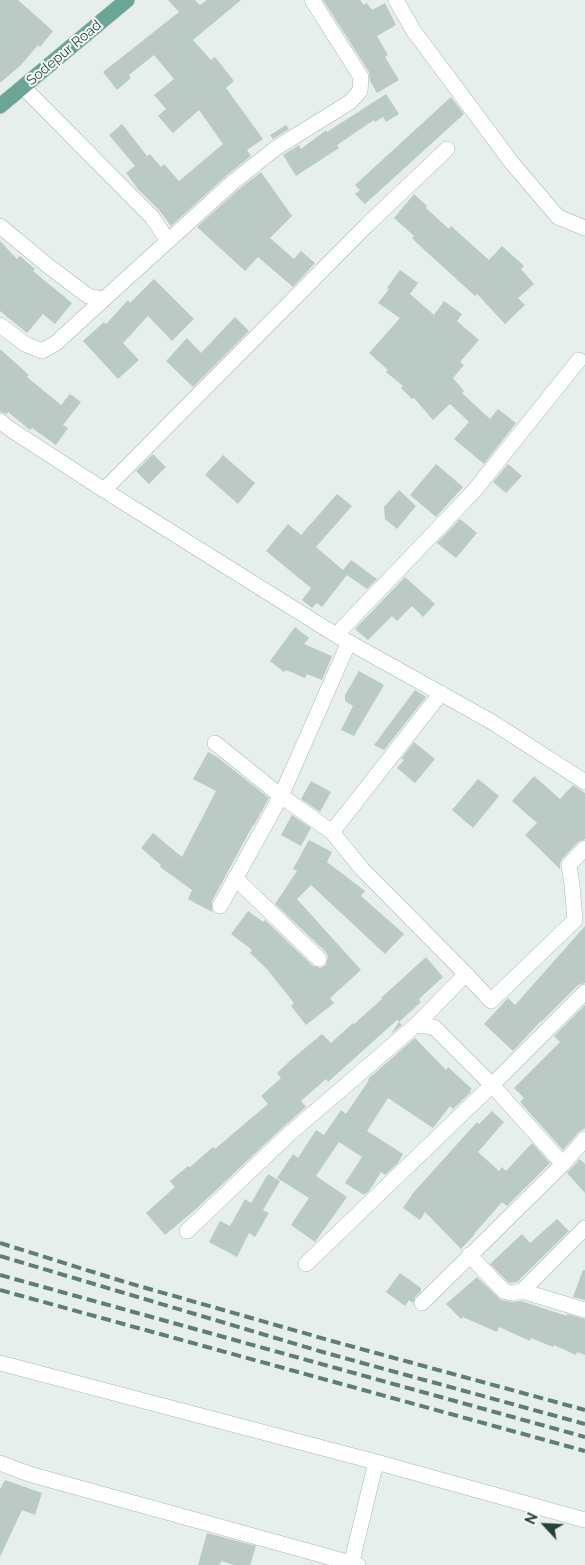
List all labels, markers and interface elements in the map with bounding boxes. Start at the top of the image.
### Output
street label: Sodepur Road [23,17,105,89]
north arrow [520,1500,570,1550]
text: N [522,1510,541,1527]

